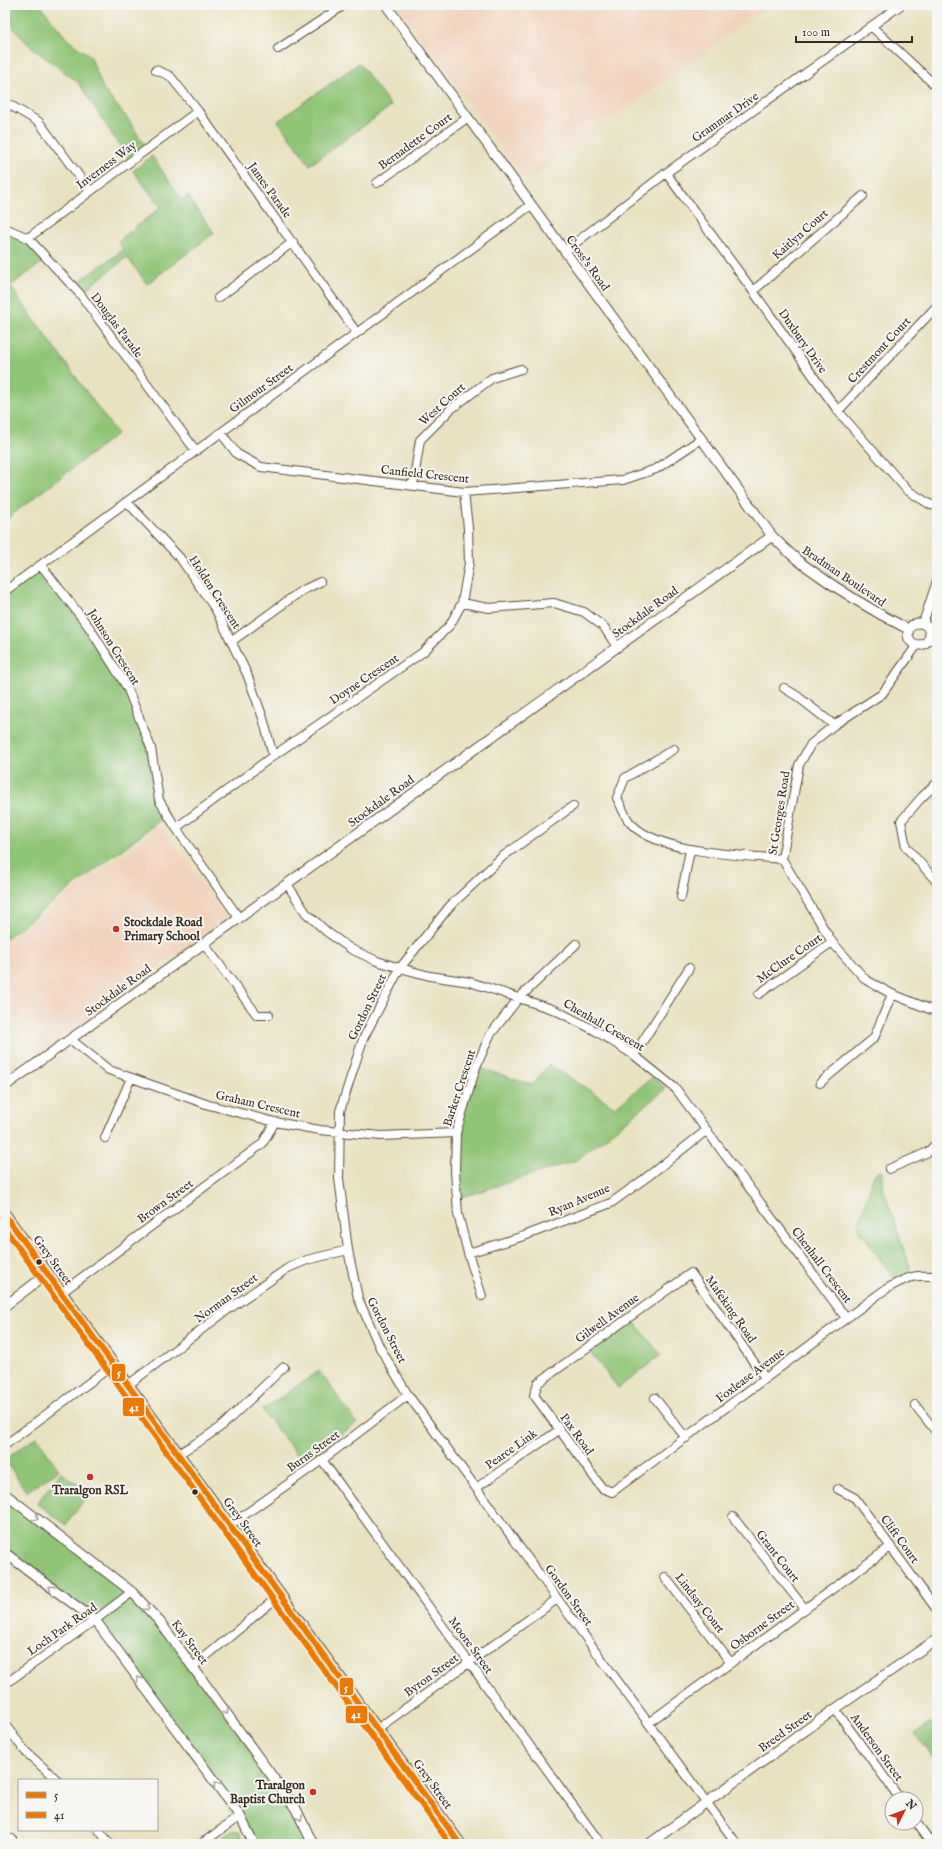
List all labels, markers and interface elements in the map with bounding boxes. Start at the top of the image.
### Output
scale bar [796,18,912,44]
text: 100 m [802,25,830,40]
street label: Grammar Drive [689,89,762,146]
street label: Bernadette Court [376,110,455,173]
street label: Inverness Way [73,138,139,193]
street label: James Parade [242,158,295,222]
street label: Kaitlyn Court [769,206,831,263]
street label: Cross's Road [562,233,613,294]
street label: Douglas Parade [87,290,146,361]
street label: Duxbury Drive [775,306,831,377]
street label: Crestmont Court [845,314,914,387]
street label: Gilmour Street [227,360,296,416]
street label: West Court [416,380,469,429]
street label: Canfield Crescent [380,462,470,487]
street label: Bradman Boulevard [799,543,889,610]
street label: Holden Crescent [185,553,244,632]
street label: Stockdale Road [609,583,682,641]
street label: Johnson Crescent [82,605,143,689]
street label: Doyne Crescent [327,651,402,708]
street label: St Georges Road [765,769,794,856]
street label: Stockdale Road [345,772,418,830]
place label: Stockdale Road Primary School [124,915,203,945]
marker: Stockdale Road Primary School [111,924,121,934]
street label: McClure Court [754,930,825,987]
street label: Stockdale Road [82,961,155,1019]
street label: Gordon Street [345,972,390,1043]
street label: Chenhall Crescent [560,996,647,1055]
street label: Barker Crescent [440,1048,479,1129]
street label: Graham Crescent [214,1087,302,1122]
street label: Brown Street [134,1176,196,1227]
street label: Ryan Avenue [546,1181,613,1220]
street label: Chenhall Crescent [788,1224,855,1306]
street label: Grey Street [30,1233,76,1288]
unlabelled marker [34,1257,44,1267]
street label: Norman Street [192,1271,261,1326]
street label: Mafeking Road [702,1273,760,1346]
street label: Gilwell Avenue [573,1290,642,1347]
street label: Gordon Street [364,1295,410,1366]
street label: Foxlease Avenue [713,1344,788,1406]
line badge: 5 [111,1363,126,1382]
text: 5 [117,1366,121,1380]
line badge: 41 [122,1397,145,1417]
text: 41 [128,1401,139,1415]
street label: Pax Road [557,1411,597,1458]
street label: Pearce Link [483,1426,541,1473]
street label: Burns Street [284,1427,343,1476]
marker: Traralgon RSL [85,1472,95,1482]
place label: Traralgon RSL [51,1483,128,1499]
unlabelled marker [190,1487,200,1497]
street label: Grey Street [220,1495,266,1550]
street label: Clift Court [877,1512,922,1566]
one-way arrow [31,1513,38,1520]
street label: Grant Court [753,1527,803,1585]
street label: Gordon Street [541,1562,596,1629]
street label: Lindsay Court [672,1570,728,1636]
one-way arrow [49,1586,56,1593]
street label: Osborne Street [727,1597,797,1654]
street label: Loch Park Road [24,1599,101,1659]
one-way arrow [142,1604,149,1611]
street label: Moore Street [445,1614,496,1677]
street label: Kay Street [168,1617,211,1668]
street label: Byron Street [401,1651,461,1700]
one-way arrow [136,1676,143,1683]
line badge: 5 [339,1677,354,1696]
text: 5 [344,1681,348,1695]
line badge: 41 [345,1705,368,1724]
street label: Breed Street [756,1707,815,1756]
one-way arrow [221,1708,229,1715]
text: 41 [350,1708,361,1722]
street label: Anderson Street [846,1710,906,1784]
street label: Grey Street [410,1757,456,1812]
place label: Traralgon Baptist Church [230,1778,306,1808]
legend [18,1779,158,1831]
one-way arrow [214,1781,221,1788]
marker: Traralgon Baptist Church [308,1787,318,1797]
text: 5 [54,1788,59,1803]
north arrow [884,1791,924,1831]
text: N [902,1796,919,1814]
text: 41 [54,1808,64,1823]
one-way arrow [295,1814,303,1821]

